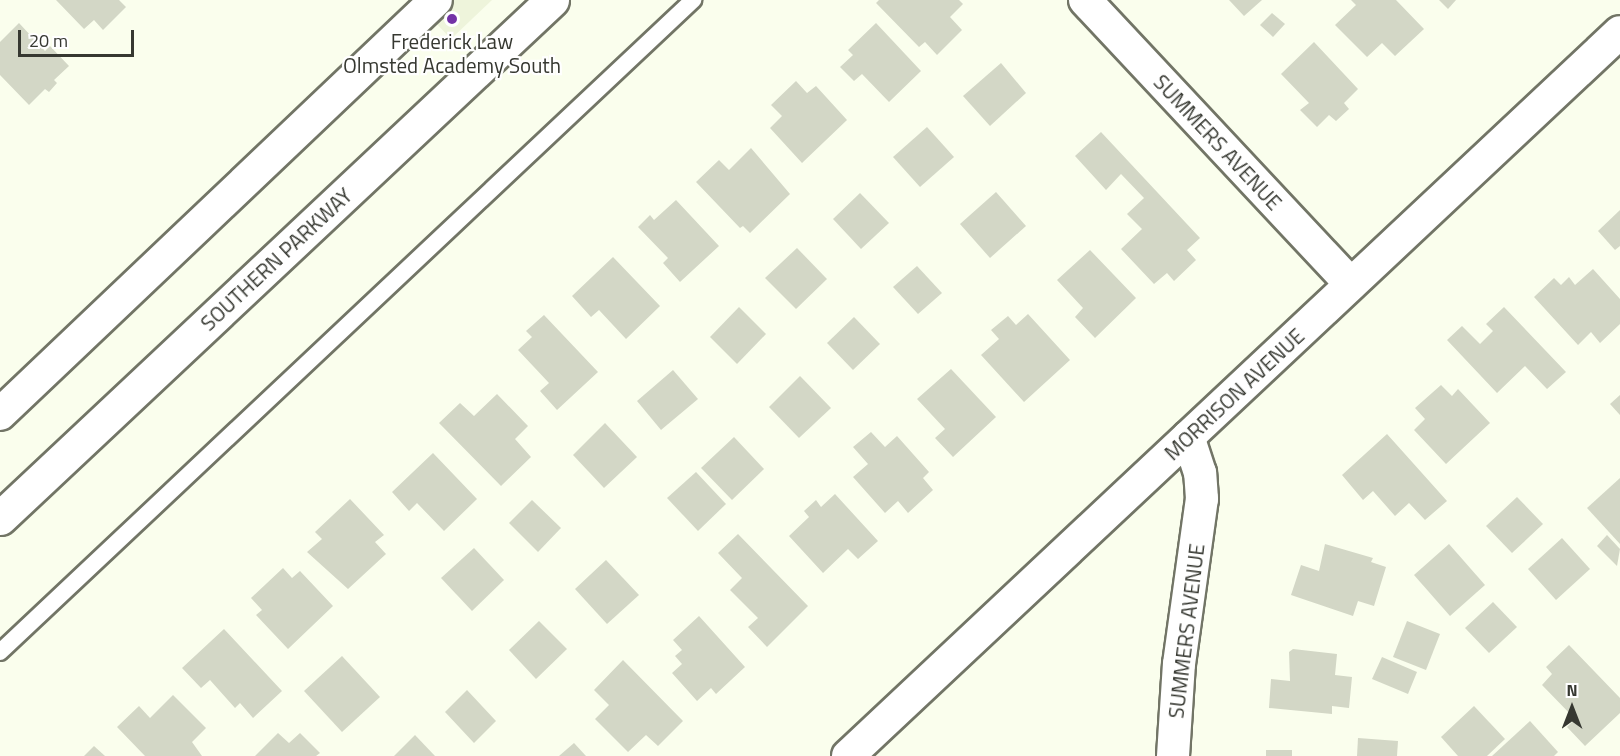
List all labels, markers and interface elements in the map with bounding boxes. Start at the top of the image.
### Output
marker: Frederick Law Olmsted Academy South [445,12,459,26]
scale bar [21,18,136,56]
text: 20 m [29,27,68,54]
place label: Frederick Law Olmsted Academy South [343,28,561,78]
street label: SUMMERS AVENUE [1149,69,1287,215]
street label: SOUTHERN PARKWAY [195,182,357,336]
street label: MORRISON AVENUE [1159,323,1309,465]
street label: SUMMERS AVENUE [1163,542,1209,720]
north arrow [1542,678,1602,738]
text: N [1566,678,1578,702]

